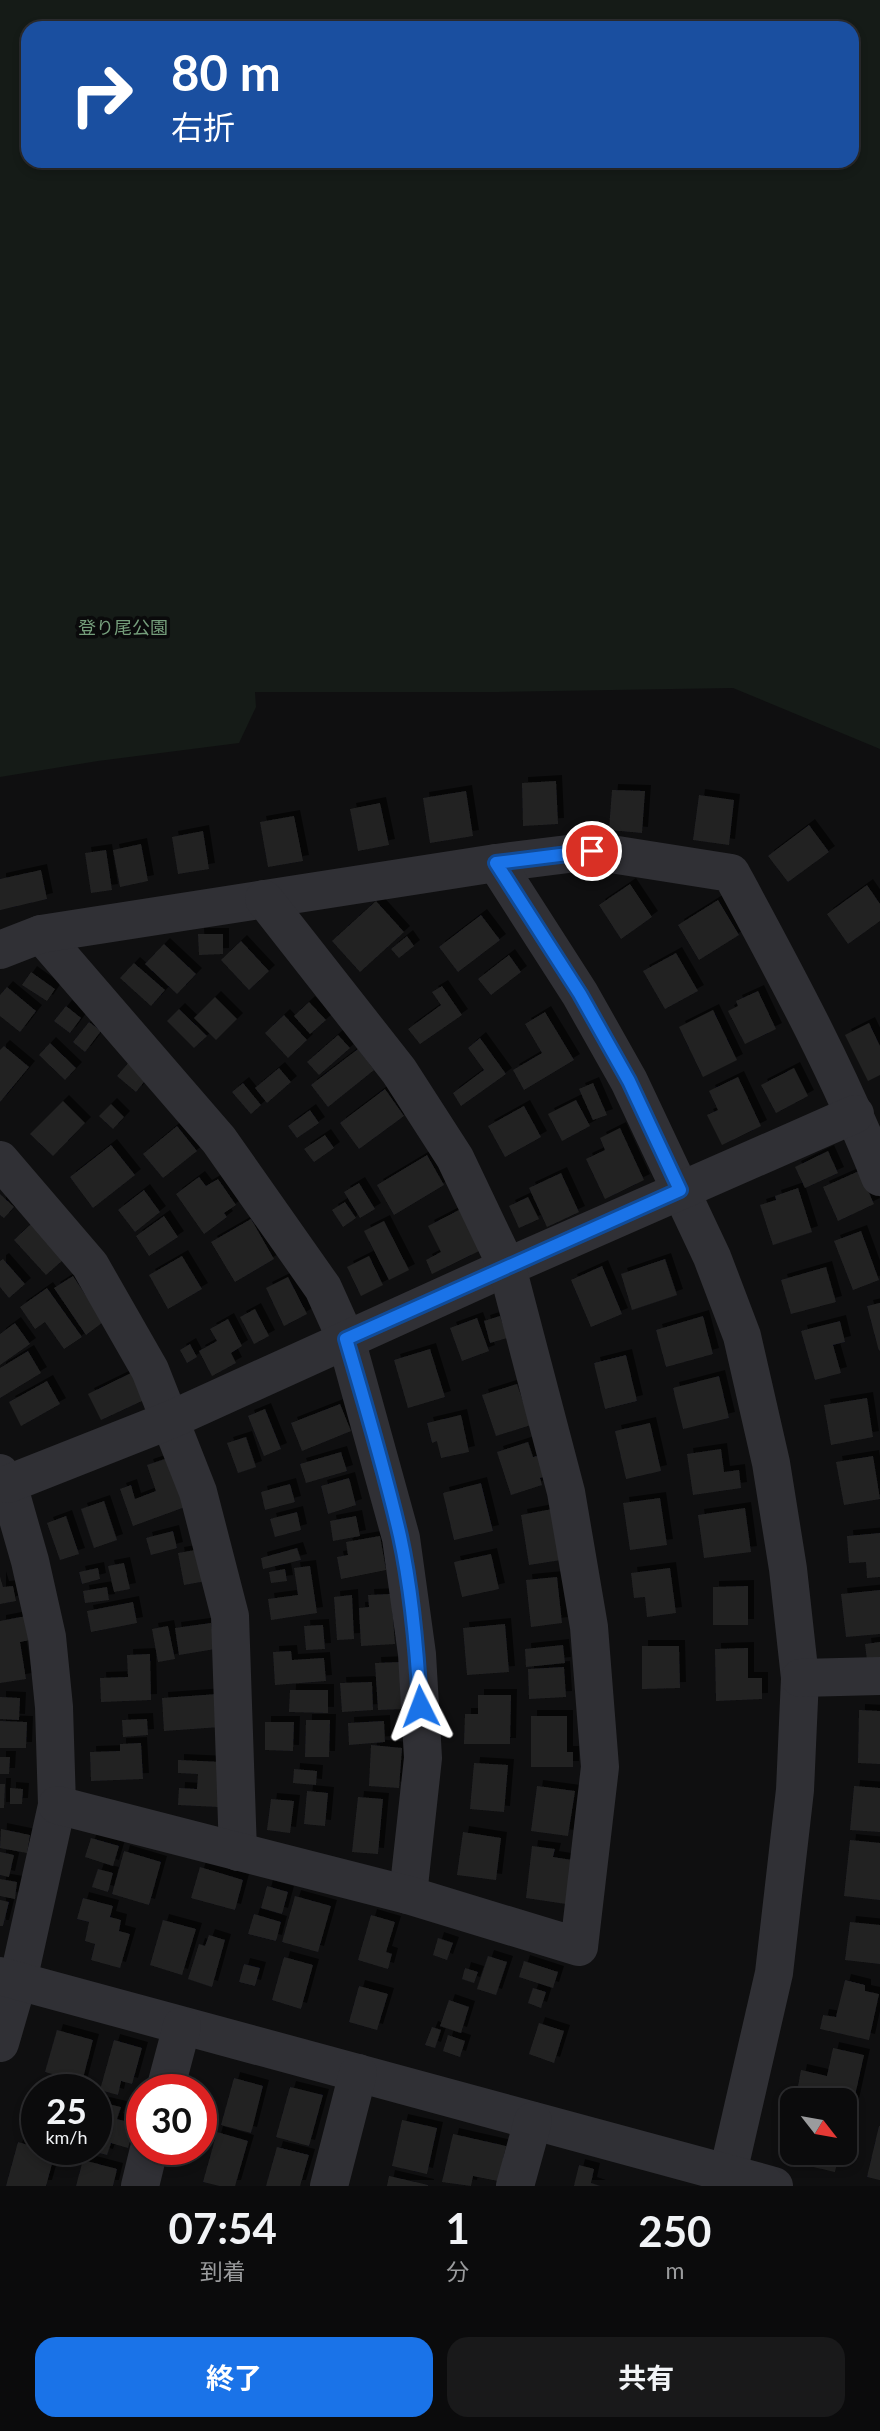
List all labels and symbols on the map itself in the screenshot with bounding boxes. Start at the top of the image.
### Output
park label: 登り尾公園 [78,616,168,638]
pin [562,821,622,881]
position arrow [383,1669,457,1743]
speed limit sign: 30 [126,2074,217,2165]
north arrow [780,2088,858,2165]

